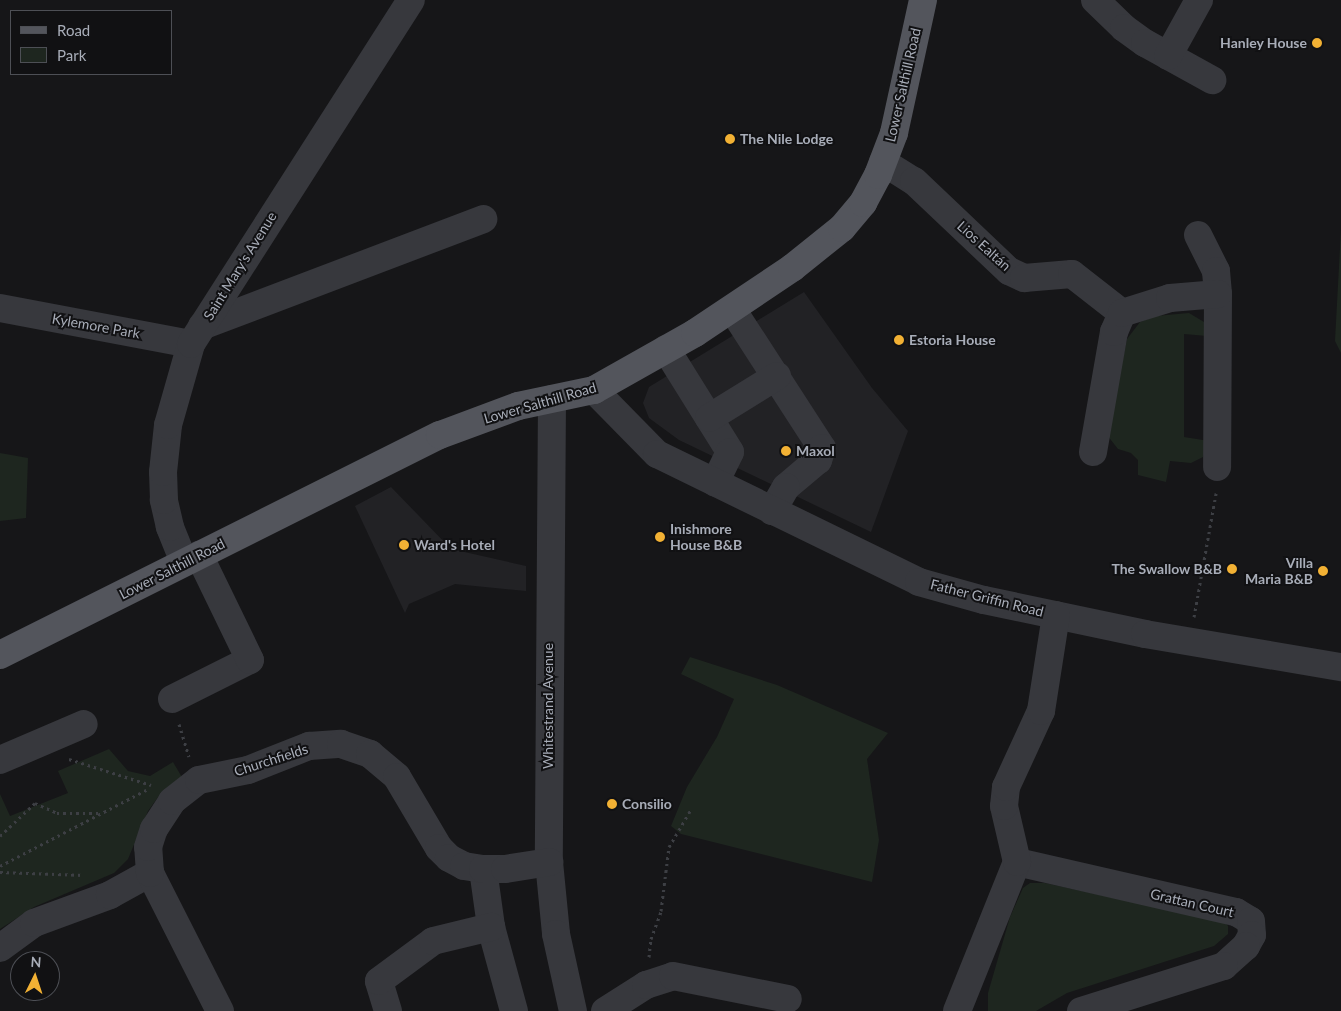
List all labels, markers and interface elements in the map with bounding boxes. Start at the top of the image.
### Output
legend [10,10,172,75]
text: Road [57,21,90,39]
street label: Lower Salthill Road [882,26,924,144]
place label: Hanley House [1220,35,1307,51]
marker: Hanley House [1311,37,1323,49]
text: Park [57,46,86,64]
place label: The Nile Lodge [740,131,833,147]
marker: The Nile Lodge [724,133,736,145]
street label: Saint Mary's Avenue [200,209,280,323]
street label: Lios Ealtán [954,218,1014,274]
street label: Kylemore Park [51,310,141,342]
place label: Estoria House [909,332,996,348]
marker: Estoria House [893,334,905,346]
street label: Lower Salthill Road [482,379,598,427]
place label: Maxol [796,443,835,459]
marker: Maxol [780,445,792,457]
place label: Inishmore House B&B [670,521,742,554]
marker: Inishmore House B&B [654,531,666,543]
street label: Lower Salthill Road [116,535,228,603]
place label: Ward's Hotel [414,537,495,553]
marker: Ward's Hotel [398,539,410,551]
place label: Villa Maria B&B [1245,555,1313,588]
place label: The Swallow B&B [1111,561,1222,577]
marker: The Swallow B&B [1226,563,1238,575]
marker: Villa Maria B&B [1317,565,1329,577]
street label: Father Griffin Road [929,576,1045,620]
street label: Whitestrand Avenue [540,643,556,769]
street label: Churchfields [232,740,310,780]
place label: Consilio [622,796,672,812]
marker: Consilio [606,798,618,810]
street label: Grattan Court [1149,885,1235,921]
north arrow [10,951,60,1001]
text: N [30,953,42,970]

